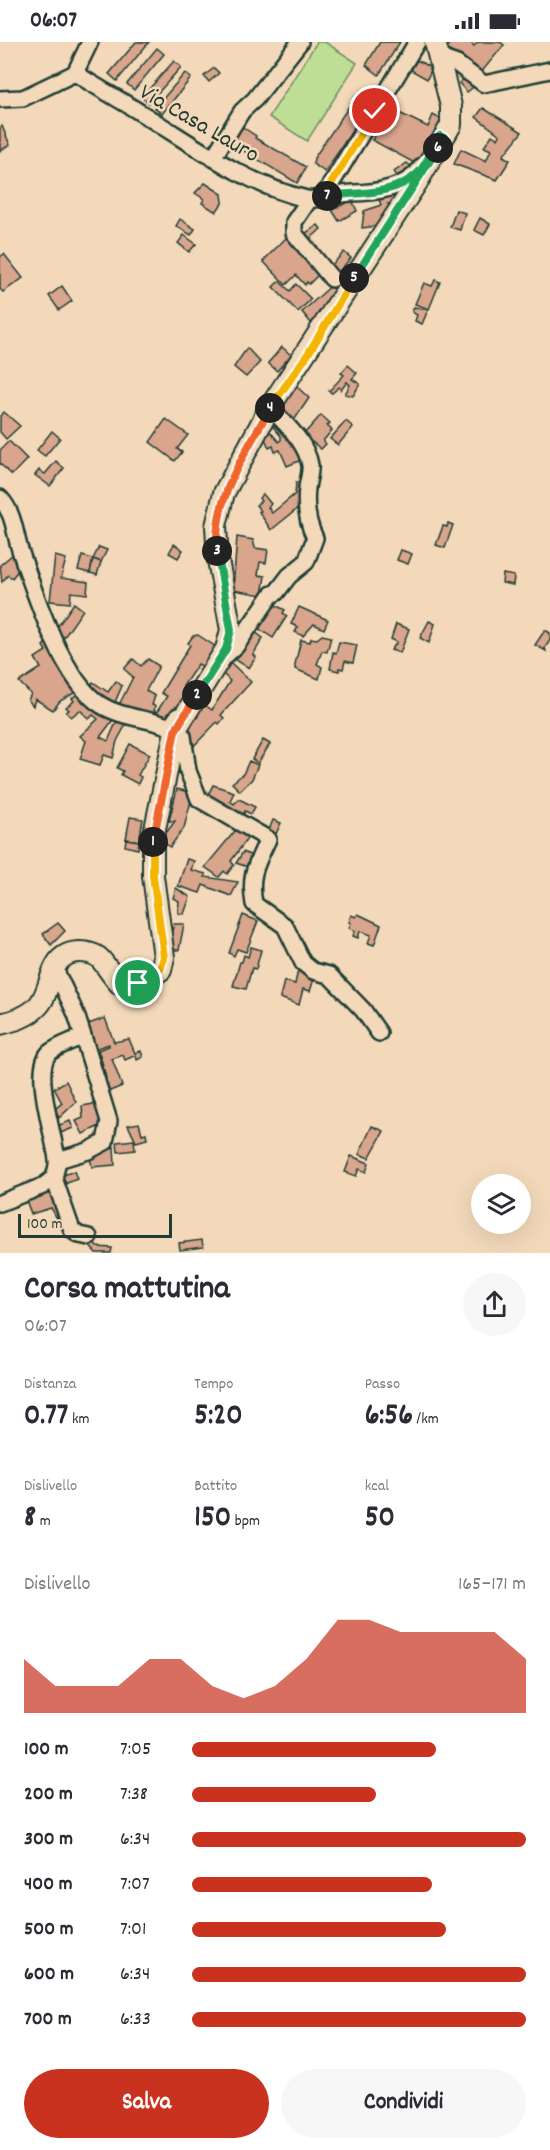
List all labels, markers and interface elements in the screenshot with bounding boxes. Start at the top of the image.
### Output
text: 06:07 [30,6,77,37]
street label: Via Casa Lauro [132,76,265,173]
pin [349,85,400,136]
icon: check [358,94,391,127]
pin: 6 [423,133,453,163]
text: 6 [434,136,442,159]
pin: 7 [312,181,342,211]
text: 7 [324,184,330,207]
pin: 5 [339,263,369,293]
text: 5 [350,266,358,289]
pin: 4 [255,393,285,423]
text: 4 [267,396,273,419]
pin: 3 [202,536,232,566]
text: 3 [213,539,221,562]
pin: 2 [182,680,212,710]
text: 2 [194,683,201,706]
pin: 1 [138,827,168,857]
text: 1 [151,830,155,853]
pin [112,957,163,1008]
icon: arrive [121,966,154,999]
map controls [471,1174,531,1234]
button: layers [471,1174,531,1234]
scale bar [18,1211,172,1238]
text: 100 m [27,1213,63,1236]
text: Corsa mattutina [24,1267,230,1314]
button: share [463,1273,526,1336]
text: 06:07 [24,1313,67,1341]
text: Distanza [24,1373,76,1396]
text: Tempo [194,1373,233,1396]
text: Passo [365,1373,400,1396]
text: 0.77 [24,1396,68,1439]
text: 5:20 [194,1396,243,1439]
text: 6:56 [365,1396,413,1439]
text: km [68,1408,90,1431]
text: /km [413,1408,439,1431]
text: Dislivello [24,1475,77,1498]
text: Battito [194,1475,237,1498]
text: kcal [365,1475,389,1498]
text: 8 [24,1498,36,1541]
text: 150 [194,1498,231,1541]
text: 50 [365,1498,395,1541]
text: m [36,1510,51,1533]
text: bpm [231,1510,260,1533]
text: Dislivello [24,1571,90,1599]
text: 165–171 m [458,1571,526,1599]
text: 100 m [24,1736,69,1764]
text: 7:05 [120,1736,151,1764]
text: 200 m [24,1781,73,1809]
text: 7:38 [120,1781,148,1809]
text: 300 m [24,1826,73,1854]
text: 6:34 [120,1826,150,1854]
text: 400 m [24,1871,72,1899]
text: 7:07 [120,1871,150,1899]
text: 500 m [24,1916,73,1944]
text: 7:01 [120,1916,146,1944]
text: 600 m [24,1961,74,1989]
text: 6:34 [120,1961,150,1989]
text: 700 m [24,2006,72,2034]
text: 6:33 [120,2006,151,2034]
button: Salva [24,2069,269,2138]
button: Condividi [281,2069,526,2138]

